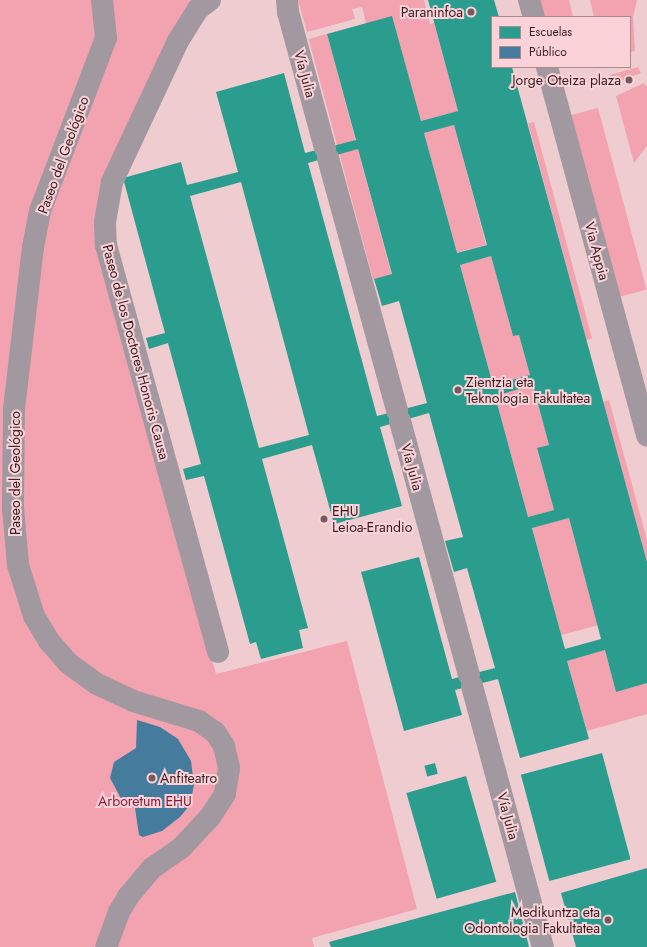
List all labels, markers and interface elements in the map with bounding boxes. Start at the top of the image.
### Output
place label: Paraninfoa [401,4,463,20]
marker: Paraninfoa [466,7,476,17]
legend [491,16,631,68]
text: Escuelas [529,23,572,41]
text: Público [529,43,567,61]
street label: Vía Julia [291,49,319,99]
place label: Jorge Oteiza plaza [512,72,621,88]
marker: Jorge Oteiza plaza [624,75,634,85]
street label: Paseo del Geológico [34,94,92,216]
street label: Via Appia [581,220,613,282]
street label: Paseo de los Doctores Honoris Causa [99,242,173,462]
place label: Zientzia eta Teknologia Fakultatea [466,374,590,406]
marker: Zientzia eta Teknologia Fakultatea [453,385,463,395]
street label: Paseo del Geológico [7,411,23,535]
street label: Vía Julia [398,442,426,492]
place label: EHU Leioa-Erandio [332,503,412,536]
marker: EHU Leioa-Erandio [319,514,329,524]
place label: Anfiteatro [160,770,217,786]
marker: Anfiteatro [147,773,157,783]
street label: Vía Julia [494,791,522,841]
park label: Arboretum EHU [98,793,192,809]
place label: Medikuntza eta Odontologia Fakultatea [464,904,600,936]
marker: Medikuntza eta Odontologia Fakultatea [603,915,613,925]

